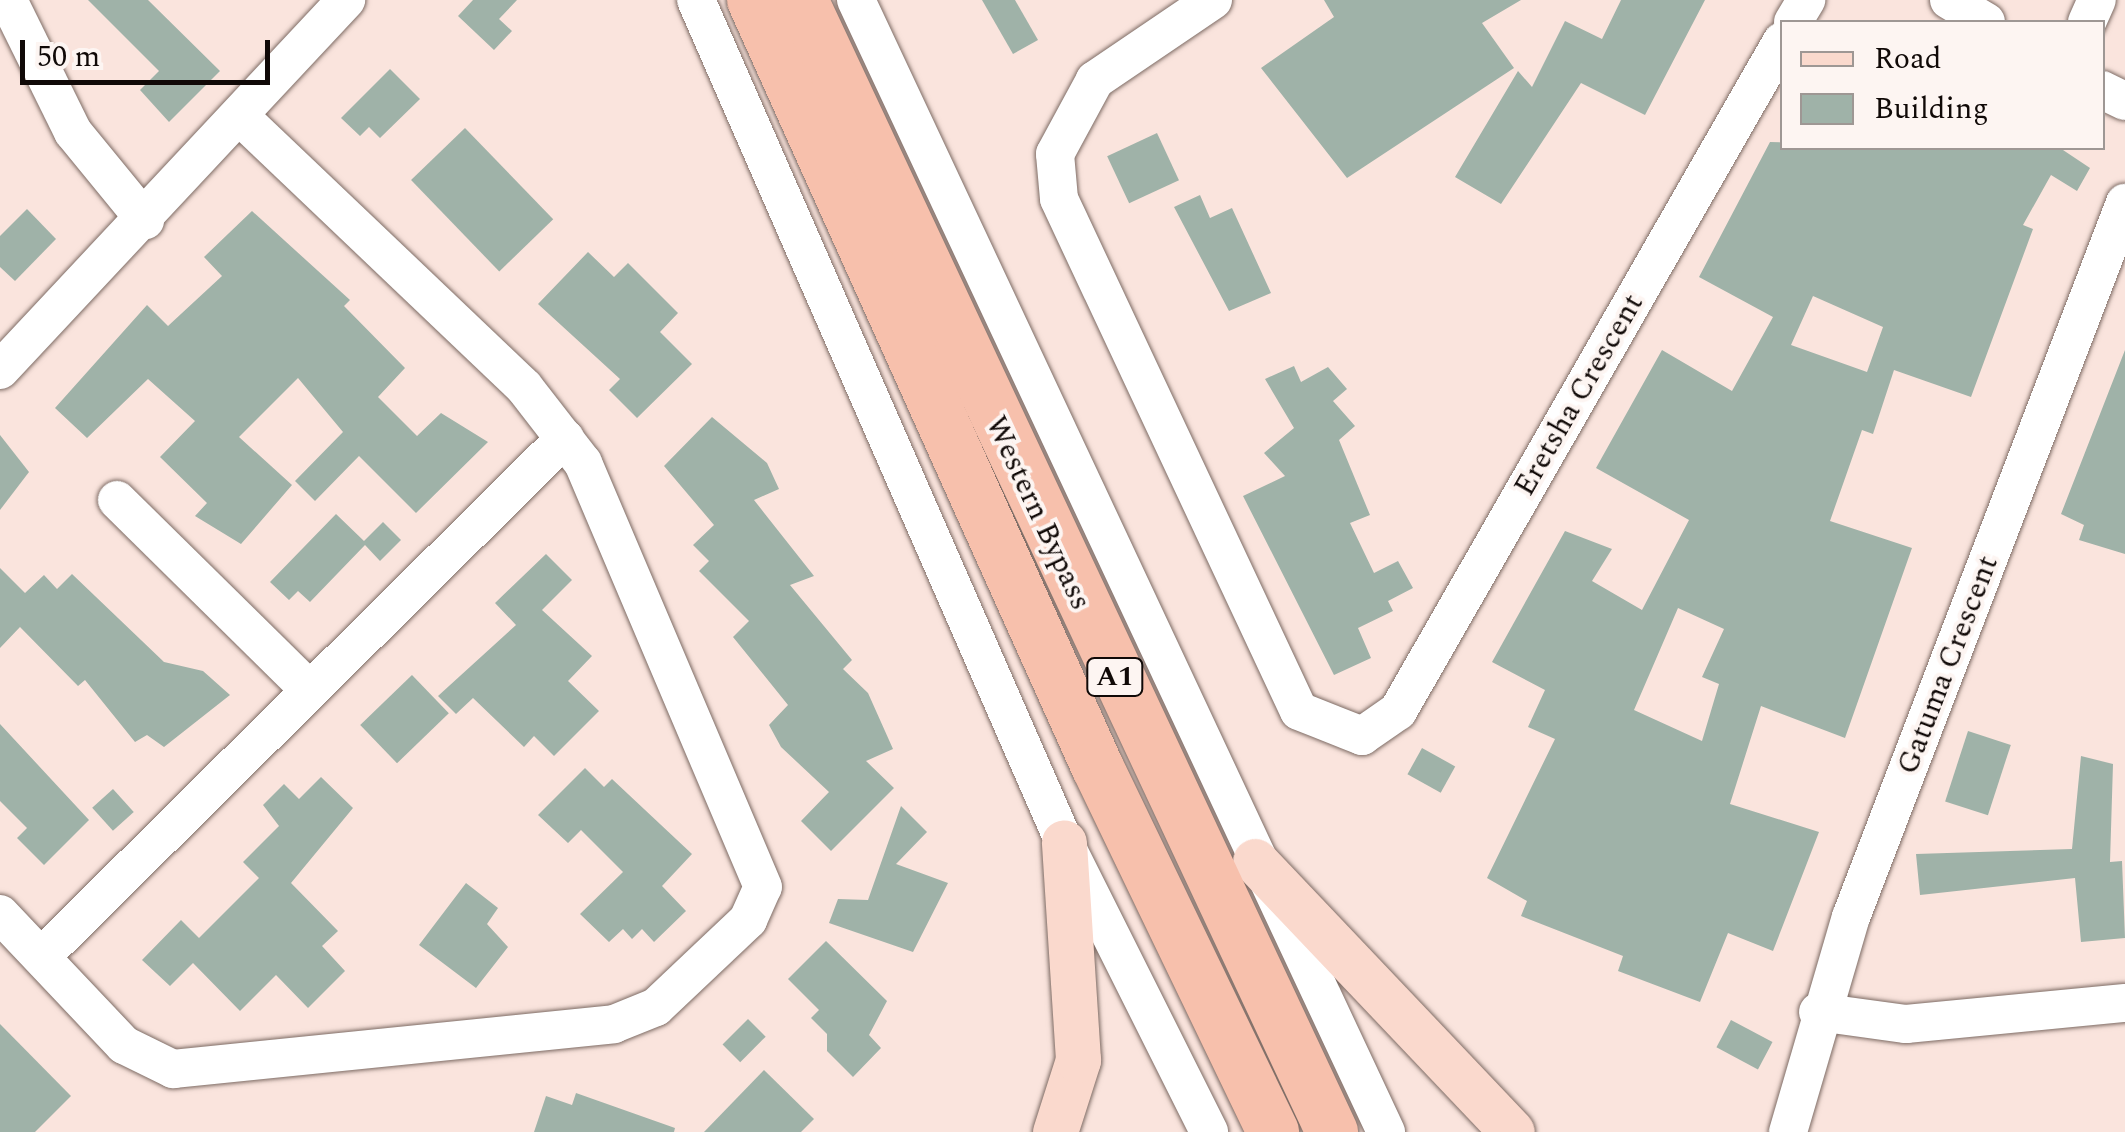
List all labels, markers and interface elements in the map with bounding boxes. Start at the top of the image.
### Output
scale bar [25,20,275,82]
legend [1780,20,2105,150]
text: 50 m [37,34,100,80]
text: Road [1874,36,1942,82]
text: Building [1874,86,1989,132]
street label: Eretsha Crescent [1507,288,1651,502]
street label: Western Bypass [977,410,1099,616]
street label: Gatuma Crescent [1890,551,2006,779]
road number: A1 [1085,654,1145,700]

